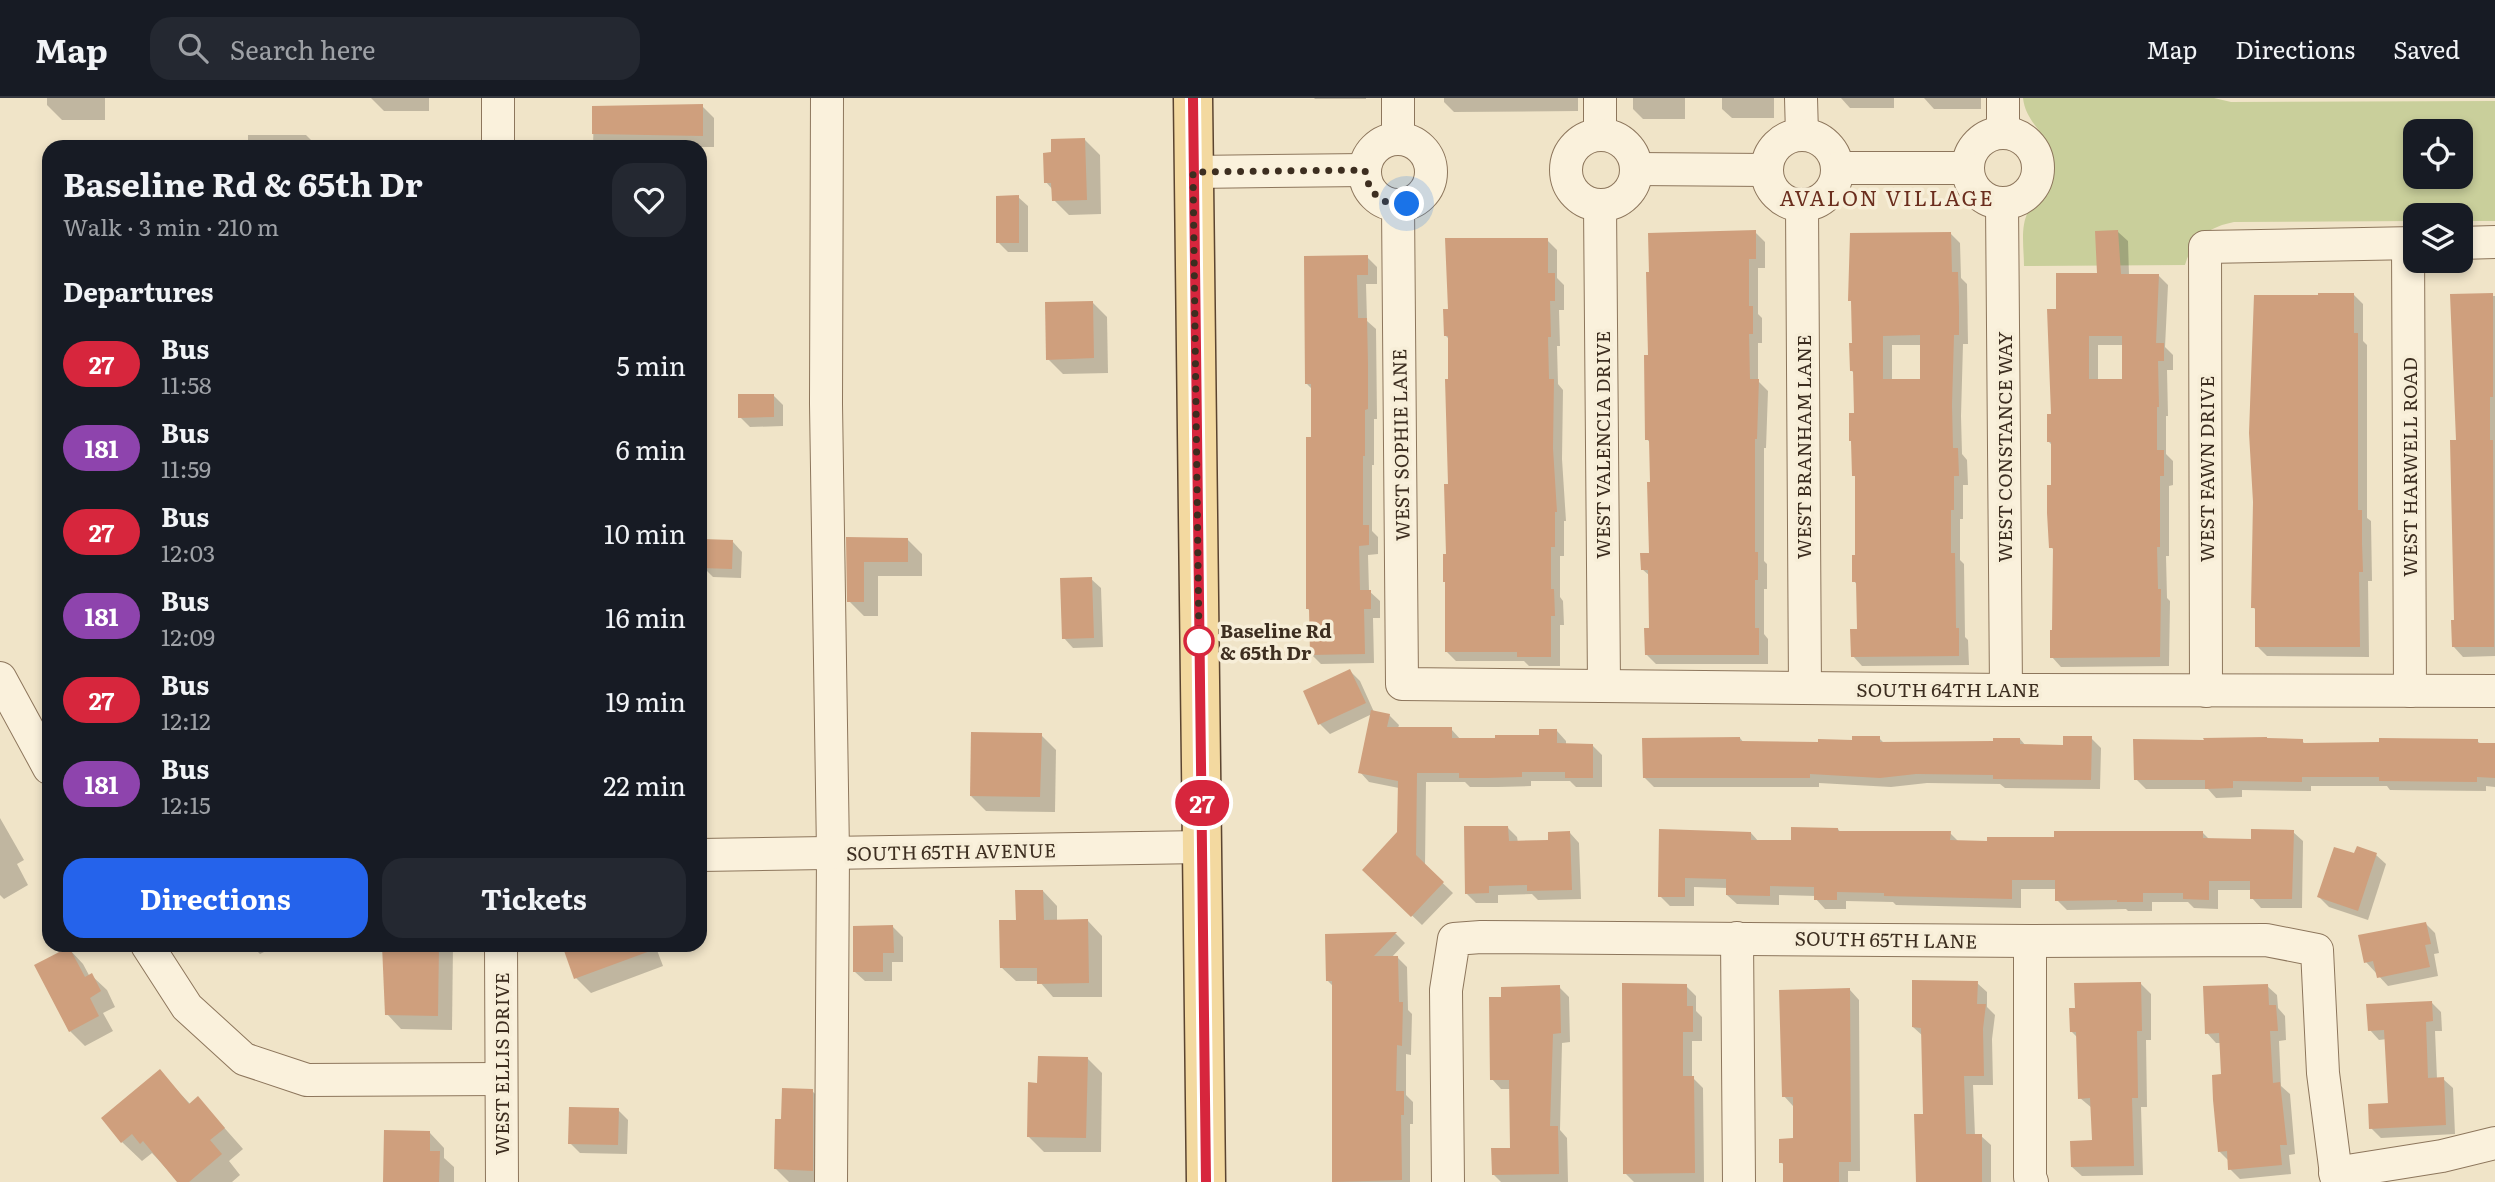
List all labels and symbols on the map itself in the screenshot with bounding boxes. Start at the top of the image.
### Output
district label: AVALON VILLAGE [1779,181,1995,212]
your location [1389,186,1424,221]
street label: WEST VALENCIA DRIVE [1588,331,1616,559]
street label: WEST CONSTANCE WAY [1990,331,2018,563]
street label: WEST BRANHAM LANE [1789,335,1817,559]
street label: WEST SOPHIE LANE [1384,348,1416,542]
street label: WEST HARWELL ROAD [2395,357,2423,577]
street label: WEST FAWN DRIVE [2192,376,2220,562]
place label: Baseline Rd & 65th Dr [1220,616,1332,666]
marker: Baseline Rd & 65th Dr [1184,626,1214,656]
street label: SOUTH 64TH LANE [1856,675,2040,703]
line badge: 27 [1170,780,1234,826]
street label: SOUTH 65TH AVENUE [846,835,1056,867]
street label: SOUTH 65TH LANE [1794,923,1978,955]
street label: WEST ELLIS DRIVE [487,972,515,1156]

